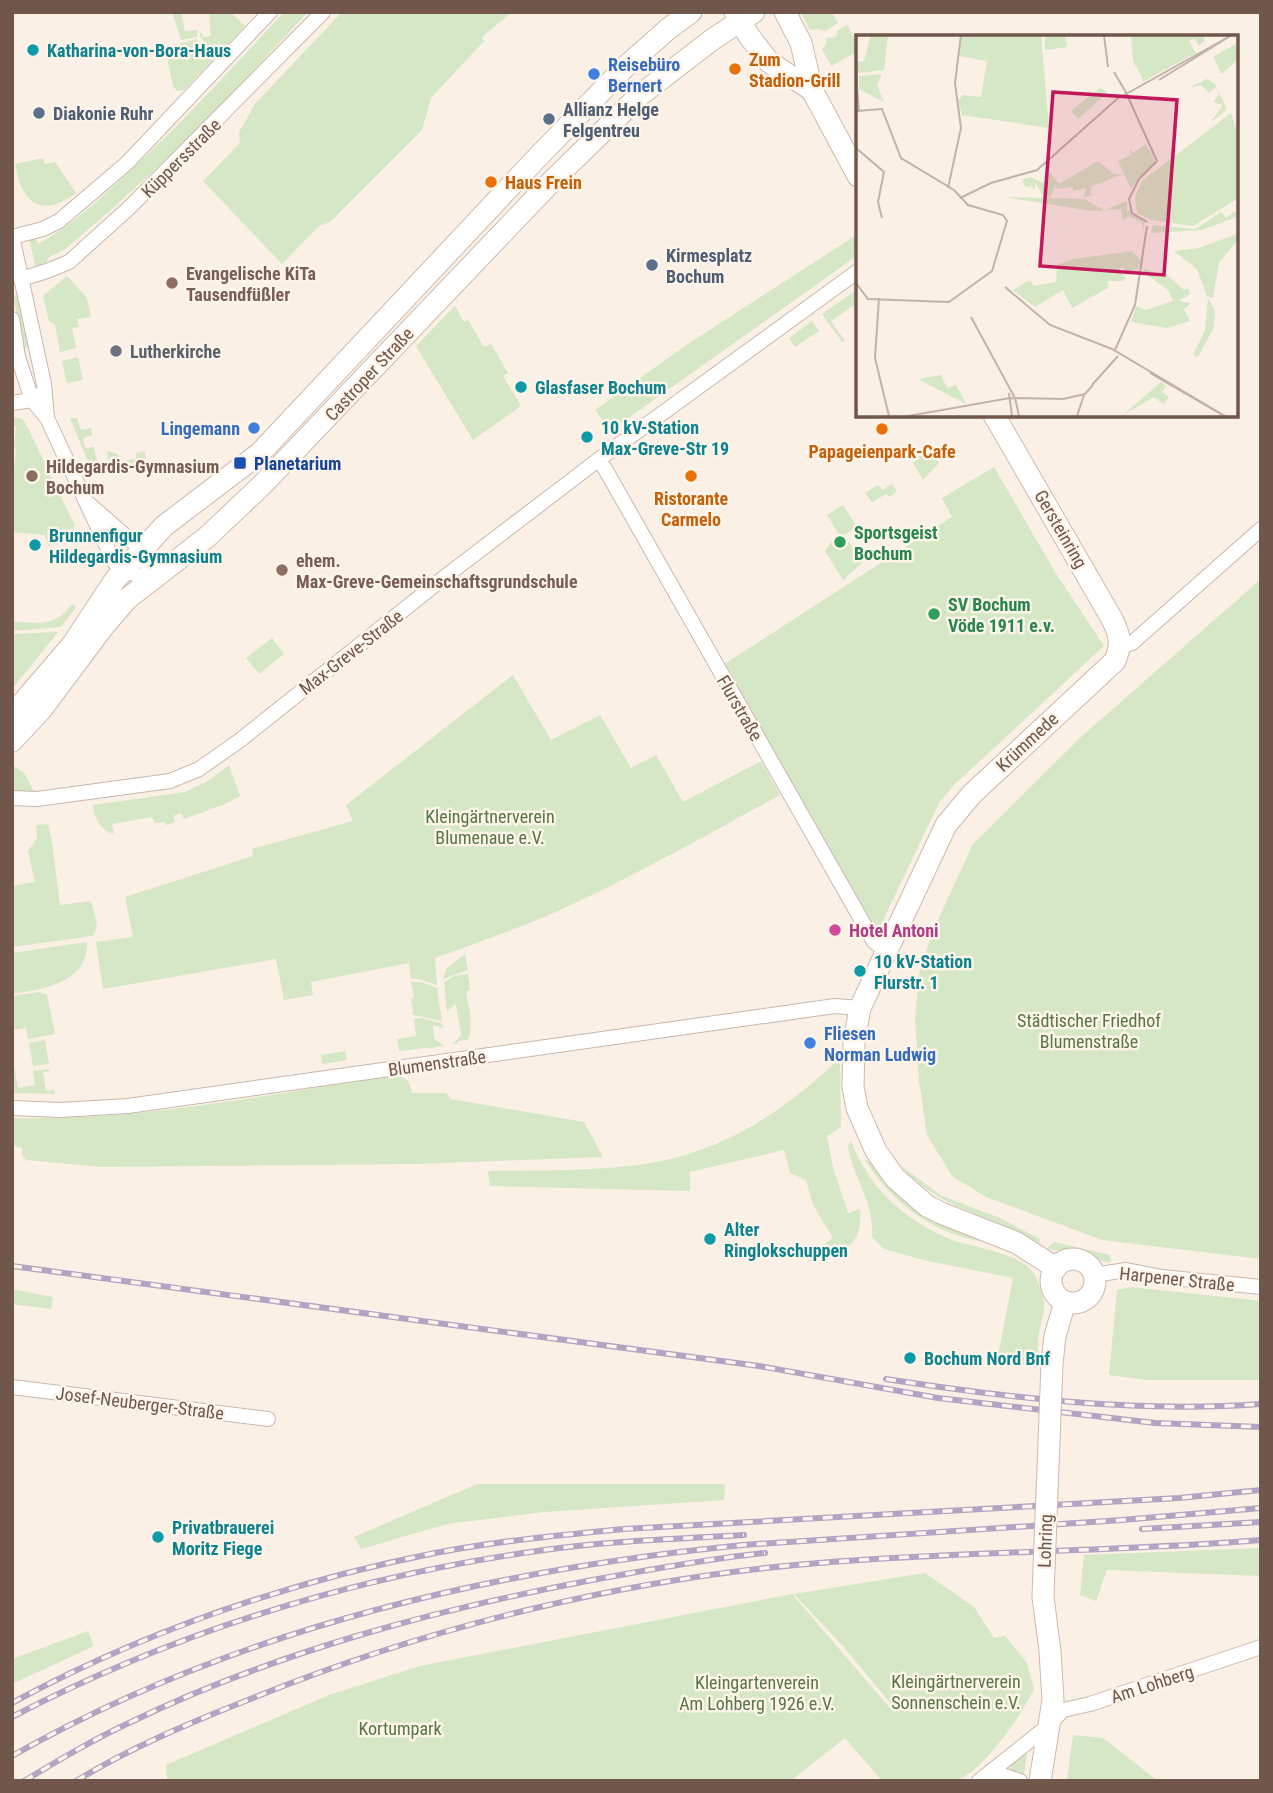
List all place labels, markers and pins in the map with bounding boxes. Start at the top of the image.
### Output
place label: Katharina-von-Bora-Haus [47,40,231,61]
marker: Katharina-von-Bora-Haus [25,42,41,58]
place label: Zum Stadion-Grill [749,49,841,91]
place label: Reisebüro Bernert [608,54,680,96]
marker: Zum Stadion-Grill [727,61,743,77]
marker: Reisebüro Bernert [586,66,602,82]
place label: Allianz Helge Felgentreu [563,99,659,141]
place label: Diakonie Ruhr [53,103,154,124]
marker: Diakonie Ruhr [31,105,47,121]
marker: Allianz Helge Felgentreu [541,111,557,127]
place label: Haus Frein [505,172,582,193]
marker: Haus Frein [483,174,499,190]
place label: Kirmesplatz Bochum [666,245,752,287]
marker: Kirmesplatz Bochum [644,257,660,273]
place label: Evangelische KiTa Tausendfüßler [186,263,316,305]
marker: Evangelische KiTa Tausendfüßler [164,275,180,291]
place label: Lutherkirche [130,341,221,362]
marker: Lutherkirche [108,343,124,359]
place label: Glasfaser Bochum [535,377,666,398]
marker: Glasfaser Bochum [513,379,529,395]
place label: 10 kV-Station Max-Greve-Str 19 [601,417,729,459]
place label: Lingemann [161,418,240,439]
marker: Lingemann [246,420,262,436]
marker: Papageienpark-Cafe [874,421,890,437]
marker: 10 kV-Station Max-Greve-Str 19 [579,429,595,445]
place label: Papageienpark-Cafe [808,441,956,462]
place label: Planetarium [254,453,341,474]
marker: Planetarium [232,455,248,471]
place label: Hildegardis-Gymnasium Bochum [46,456,219,498]
marker: Hildegardis-Gymnasium Bochum [24,468,40,484]
marker: Ristorante Carmelo [683,468,699,484]
place label: Ristorante Carmelo [654,488,728,530]
place label: Sportsgeist Bochum [854,522,938,564]
place label: Brunnenfigur Hildegardis-Gymnasium [49,525,222,567]
marker: Sportsgeist Bochum [832,534,848,550]
marker: Brunnenfigur Hildegardis-Gymnasium [27,537,43,553]
place label: ehem. Max-Greve-Gemeinschaftsgrundschule [296,550,578,592]
marker: ehem. Max-Greve-Gemeinschaftsgrundschule [274,562,290,578]
place label: SV Bochum Vöde 1911 e.v. [948,594,1055,636]
marker: SV Bochum Vöde 1911 e.v. [926,606,942,622]
place label: Hotel Antoni [849,920,939,941]
marker: Hotel Antoni [827,922,843,938]
place label: 10 kV-Station Flurstr. 1 [874,951,972,993]
marker: 10 kV-Station Flurstr. 1 [852,963,868,979]
place label: Fliesen Norman Ludwig [824,1023,936,1065]
marker: Fliesen Norman Ludwig [802,1035,818,1051]
place label: Alter Ringlokschuppen [724,1219,848,1261]
marker: Alter Ringlokschuppen [702,1231,718,1247]
place label: Bochum Nord Bnf [924,1348,1050,1369]
marker: Bochum Nord Bnf [902,1350,918,1366]
place label: Privatbrauerei Moritz Fiege [172,1517,274,1559]
marker: Privatbrauerei Moritz Fiege [150,1529,166,1545]

